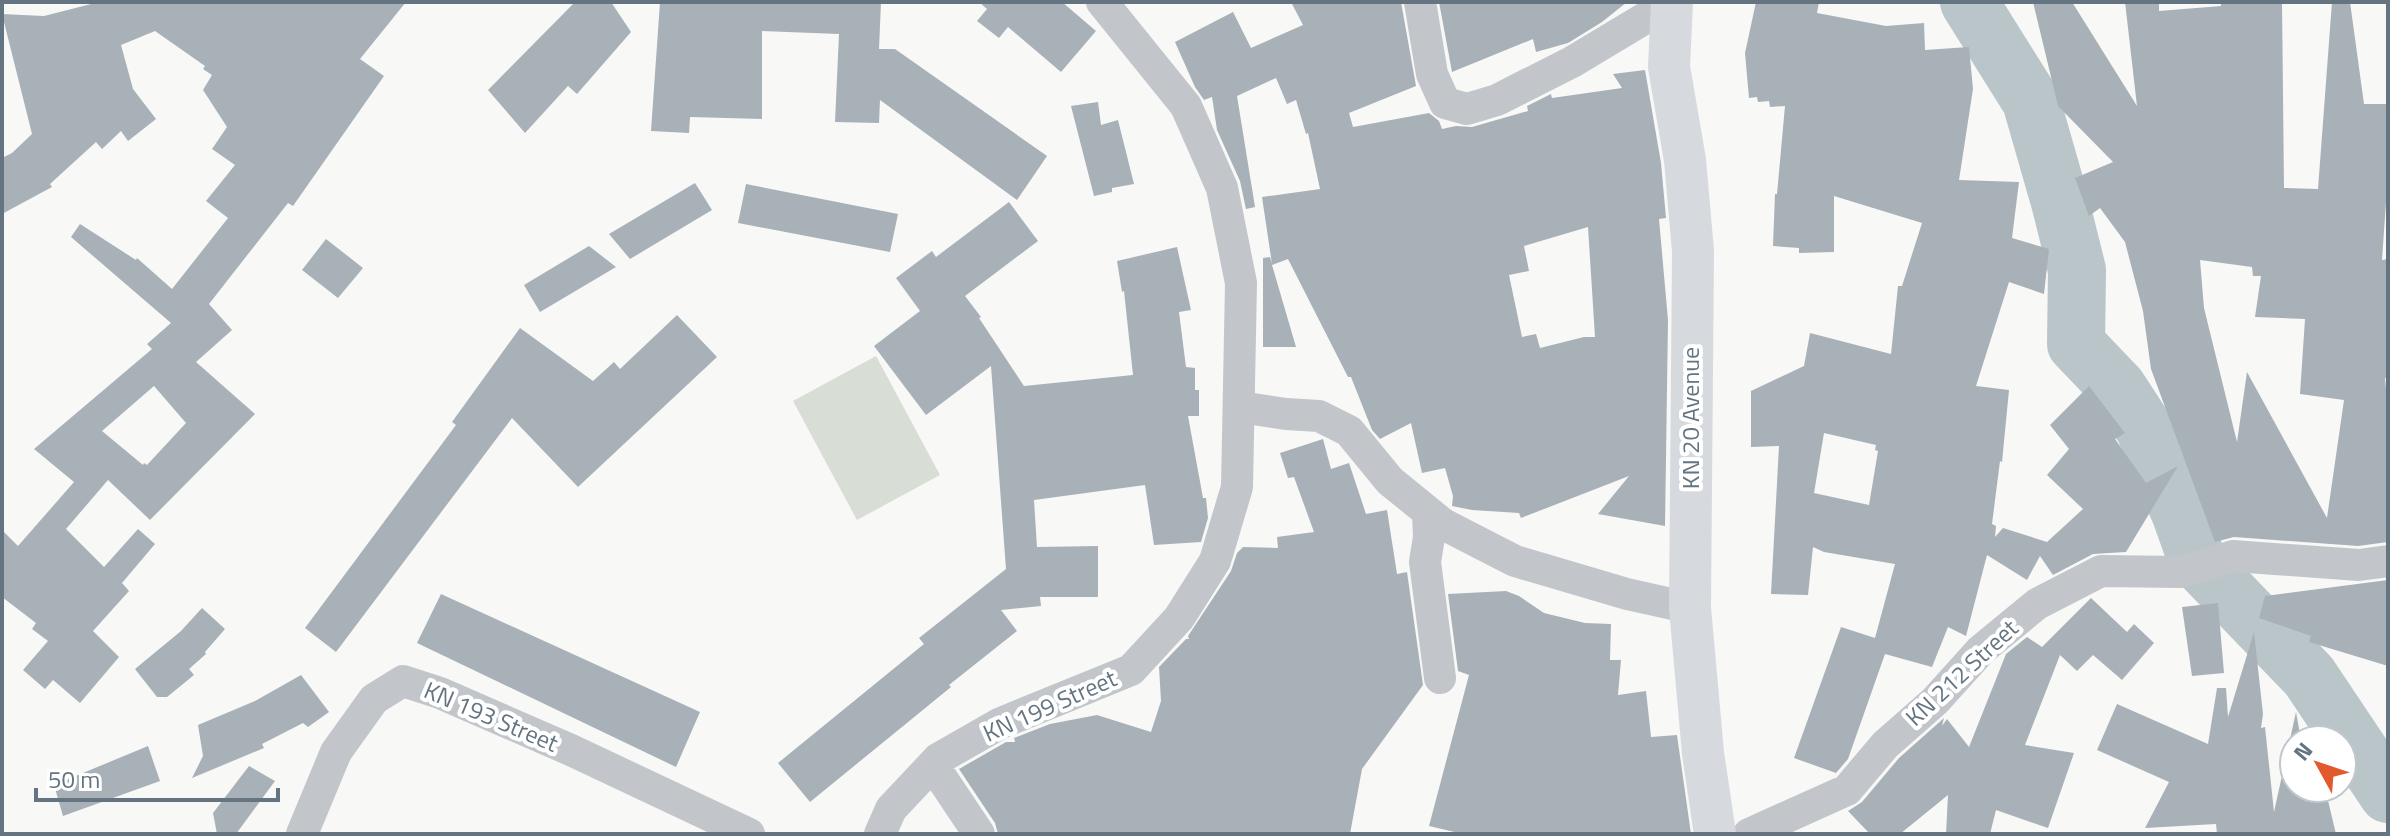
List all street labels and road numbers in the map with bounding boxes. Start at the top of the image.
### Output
street label: KN 20 Avenue [1672,347,1708,489]
street label: KN 212 Street [1897,610,2026,734]
street label: KN 199 Street [977,659,1123,751]
street label: KN 193 Street [419,672,565,761]

